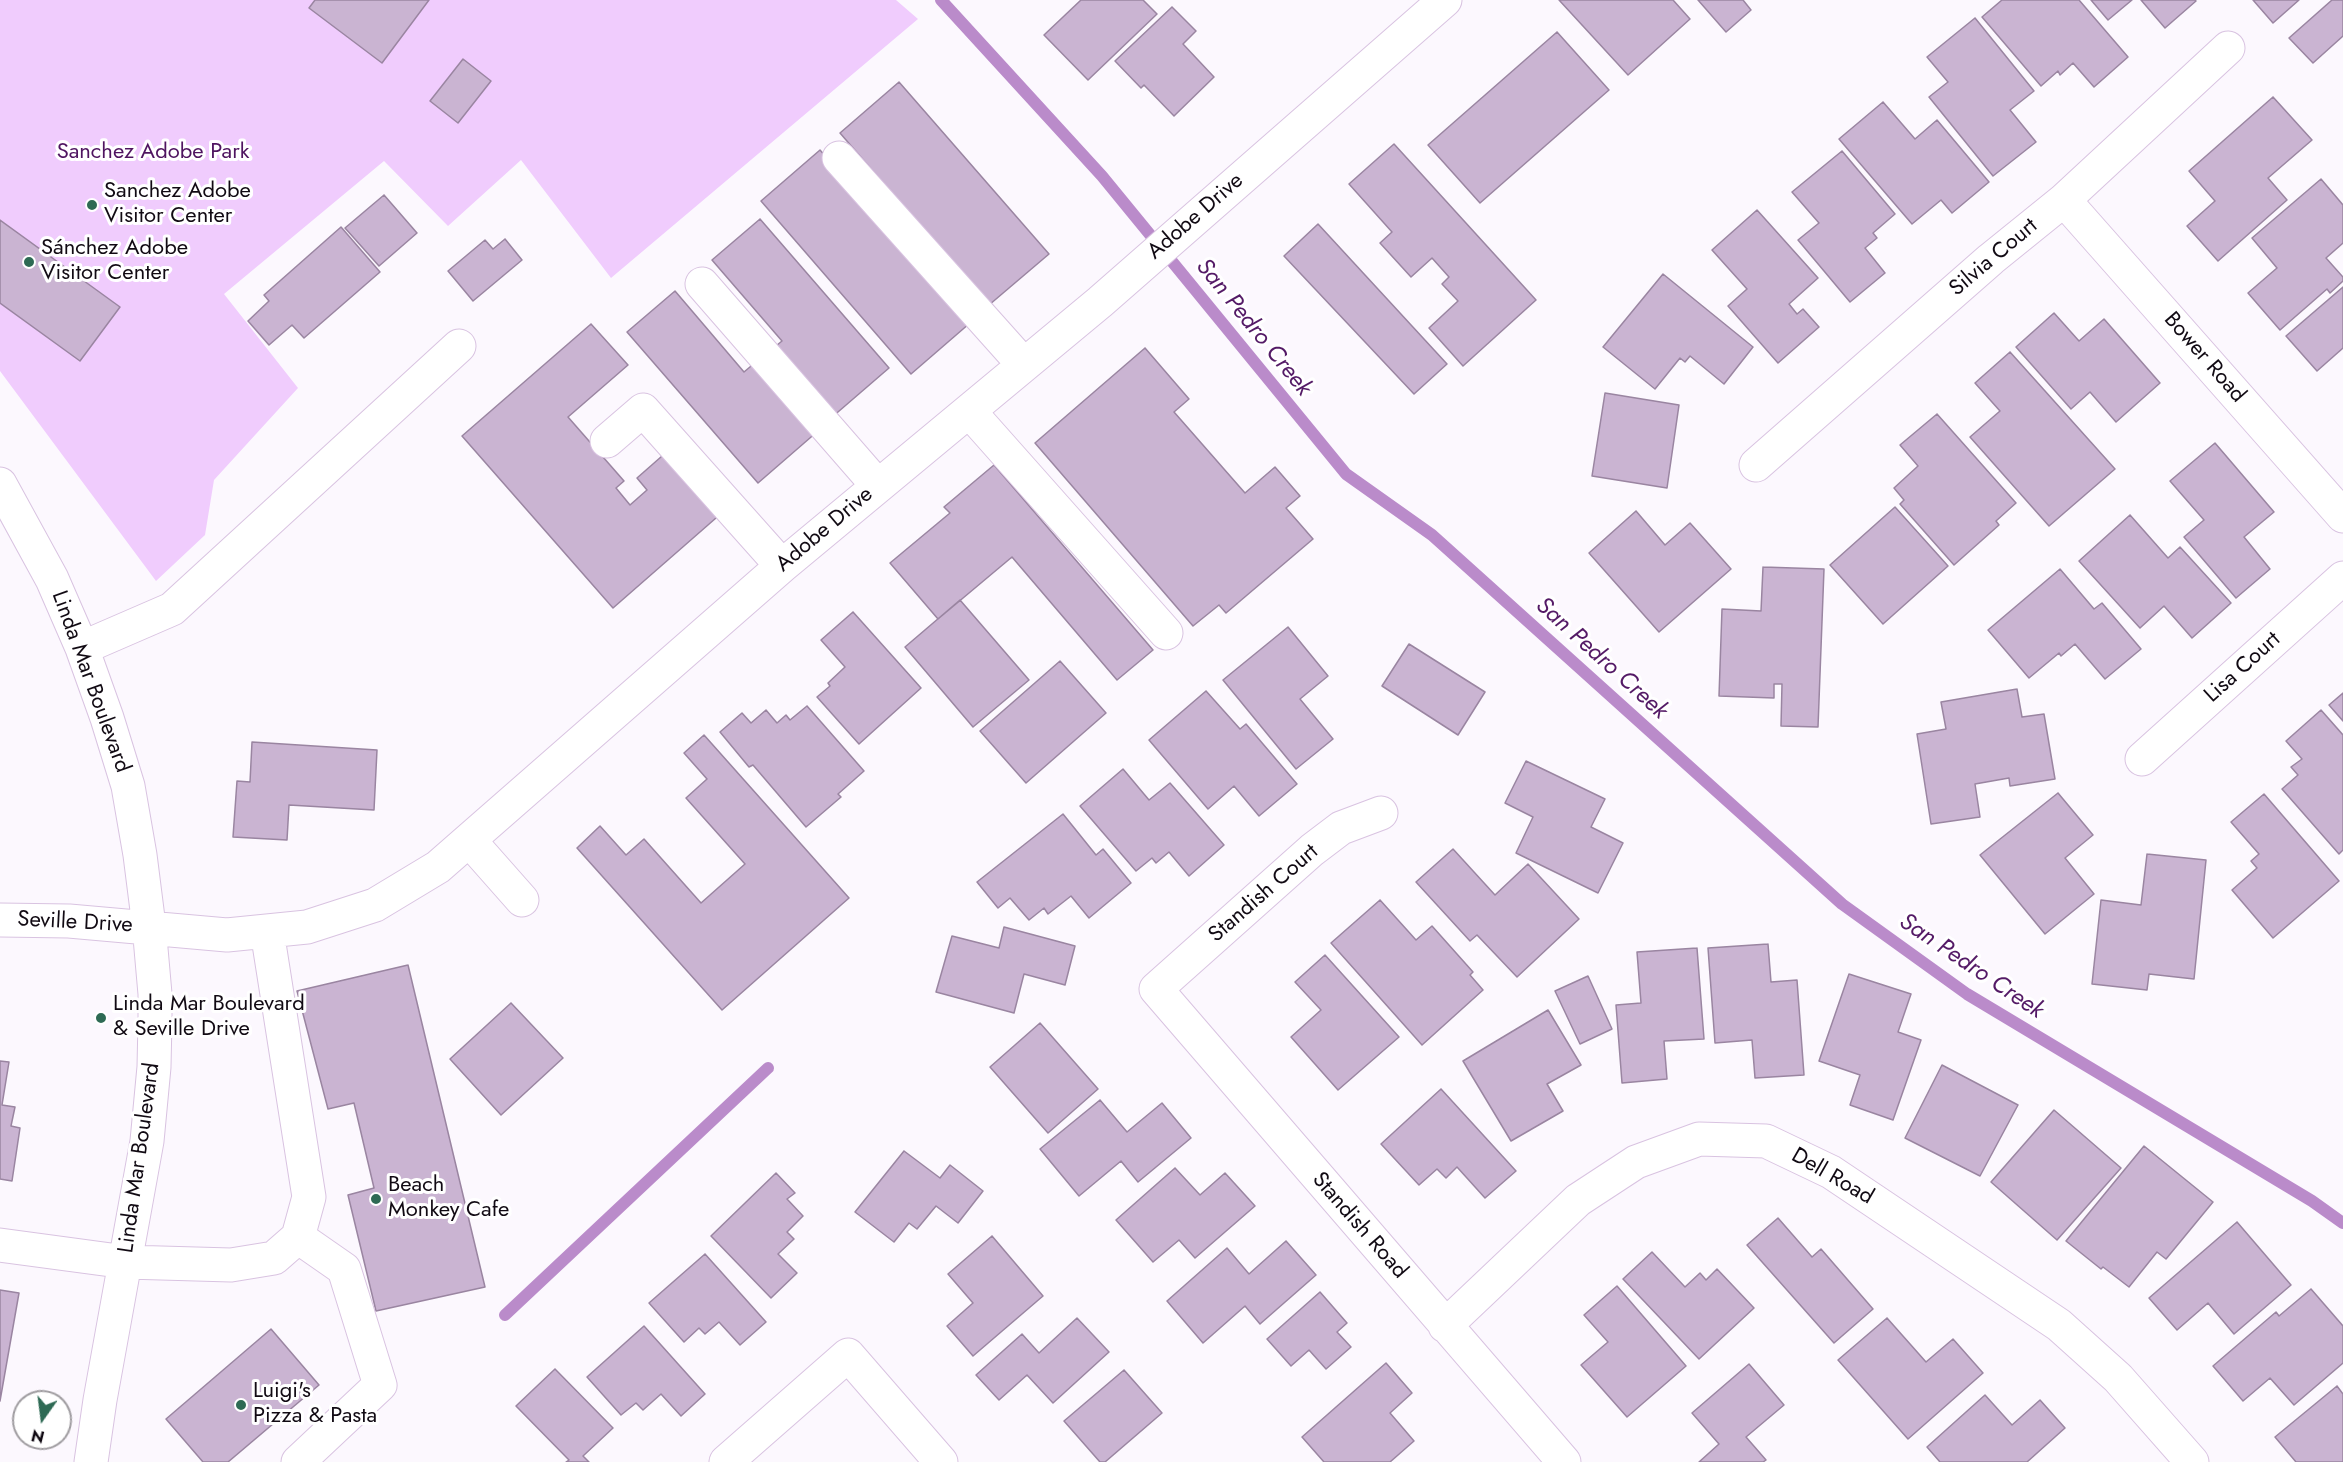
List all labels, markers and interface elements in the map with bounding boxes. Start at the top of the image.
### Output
park label: Sanchez Adobe Park [57,140,249,166]
street label: Adobe Drive [1143,168,1249,266]
place label: Sanchez Adobe Visitor Center [104,179,251,230]
marker: Sanchez Adobe Visitor Center [85,198,99,212]
street label: Silvia Court [1945,214,2043,302]
place label: Sánchez Adobe Visitor Center [41,236,188,288]
water label: San Pedro Creek [1189,254,1317,402]
marker: Sánchez Adobe Visitor Center [22,255,36,269]
street label: Bower Road [2157,307,2251,409]
street label: Adobe Drive [771,482,879,578]
street label: Linda Mar Boulevard [45,587,135,777]
water label: San Pedro Creek [1529,592,1673,726]
street label: Lisa Court [2200,627,2286,709]
street label: Standish Court [1204,839,1324,949]
street label: Seville Drive [17,907,133,939]
water label: San Pedro Creek [1893,908,2049,1026]
place label: Linda Mar Boulevard & Seville Drive [113,992,305,1044]
marker: Linda Mar Boulevard & Seville Drive [94,1011,108,1025]
street label: Linda Mar Boulevard [114,1061,166,1255]
street label: Dell Road [1786,1143,1878,1211]
street label: Standish Road [1306,1167,1412,1285]
place label: Beach Monkey Cafe [388,1173,509,1224]
marker: Beach Monkey Cafe [369,1192,383,1206]
place label: Luigi's Pizza & Pasta [253,1379,377,1430]
north arrow [12,1390,72,1450]
marker: Luigi's Pizza & Pasta [234,1398,248,1412]
text: N [29,1423,47,1449]

